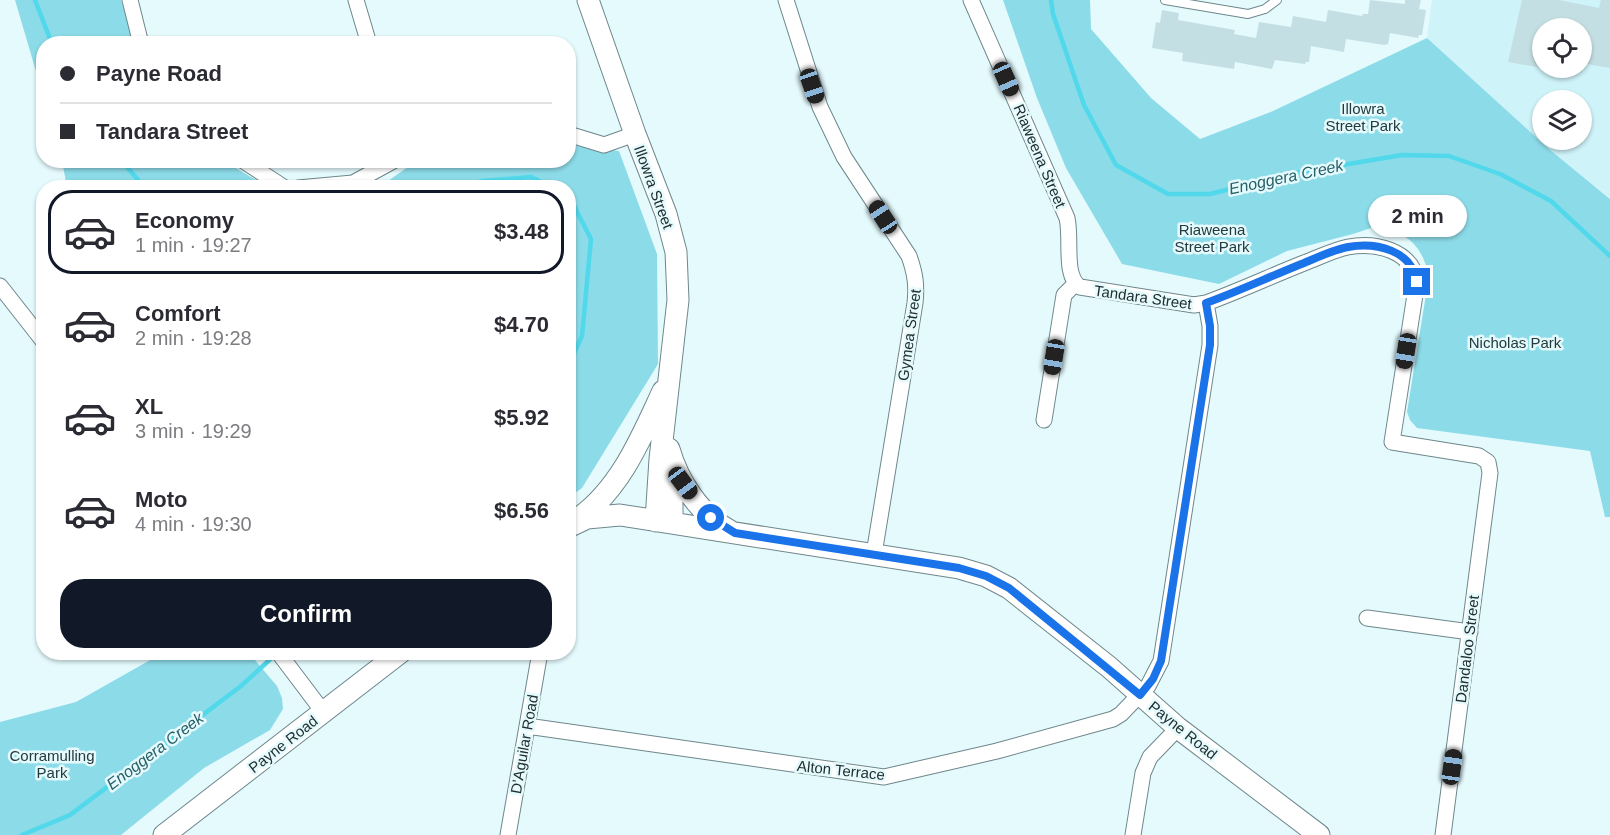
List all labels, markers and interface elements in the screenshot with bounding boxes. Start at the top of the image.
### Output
map controls [1532,18,1592,150]
button: locate [1532,18,1592,78]
car [990,59,1022,99]
text: Payne Road [96,61,222,86]
car [798,66,826,106]
button: layers [1532,90,1592,150]
park label: Illowra Street Park [1325,100,1401,134]
street label: Riaweena Street [1011,102,1070,211]
text: Tandara Street [96,119,248,144]
street label: Illowra Street [631,143,677,232]
water label: Enoggera Creek [1227,156,1346,197]
callout: 2 min [1368,195,1466,237]
car [866,197,900,237]
icon: car [63,205,117,259]
text: 2 min [1391,205,1444,227]
text: Economy [135,208,234,233]
text: $3.48 [494,219,549,244]
park label: Riaweena Street Park [1174,221,1250,255]
text: 1 min · 19:27 [135,234,252,256]
route end [1403,268,1430,295]
street label: Tandara Street [1093,282,1194,312]
street label: Gymea Street [894,287,924,382]
icon: car [63,298,117,352]
text: Comfort [135,301,221,326]
text: $4.70 [494,312,549,337]
text: 2 min · 19:28 [135,327,252,349]
car [1394,332,1418,370]
park label: Nicholas Park [1469,334,1562,351]
car [1042,338,1066,376]
icon: car [63,391,117,445]
text: XL [135,394,163,419]
text: $5.92 [494,405,549,430]
text: 3 min · 19:29 [135,420,252,442]
car [665,463,701,503]
icon: car [63,484,117,538]
text: Moto [135,487,188,512]
text: $6.56 [494,498,549,523]
route start [697,504,724,531]
text: 4 min · 19:30 [135,513,252,535]
button: Confirm [60,579,552,648]
street label: Dandaloo Street [1452,593,1482,704]
street label: D'Aguilar Road [507,693,541,795]
street label: Payne Road [1146,697,1220,763]
water label: Enoggera Creek [103,709,207,793]
street label: Payne Road [245,712,321,776]
park label: Corramulling Park [9,747,95,781]
car [1441,748,1463,786]
street label: Alton Terrace [796,757,886,783]

